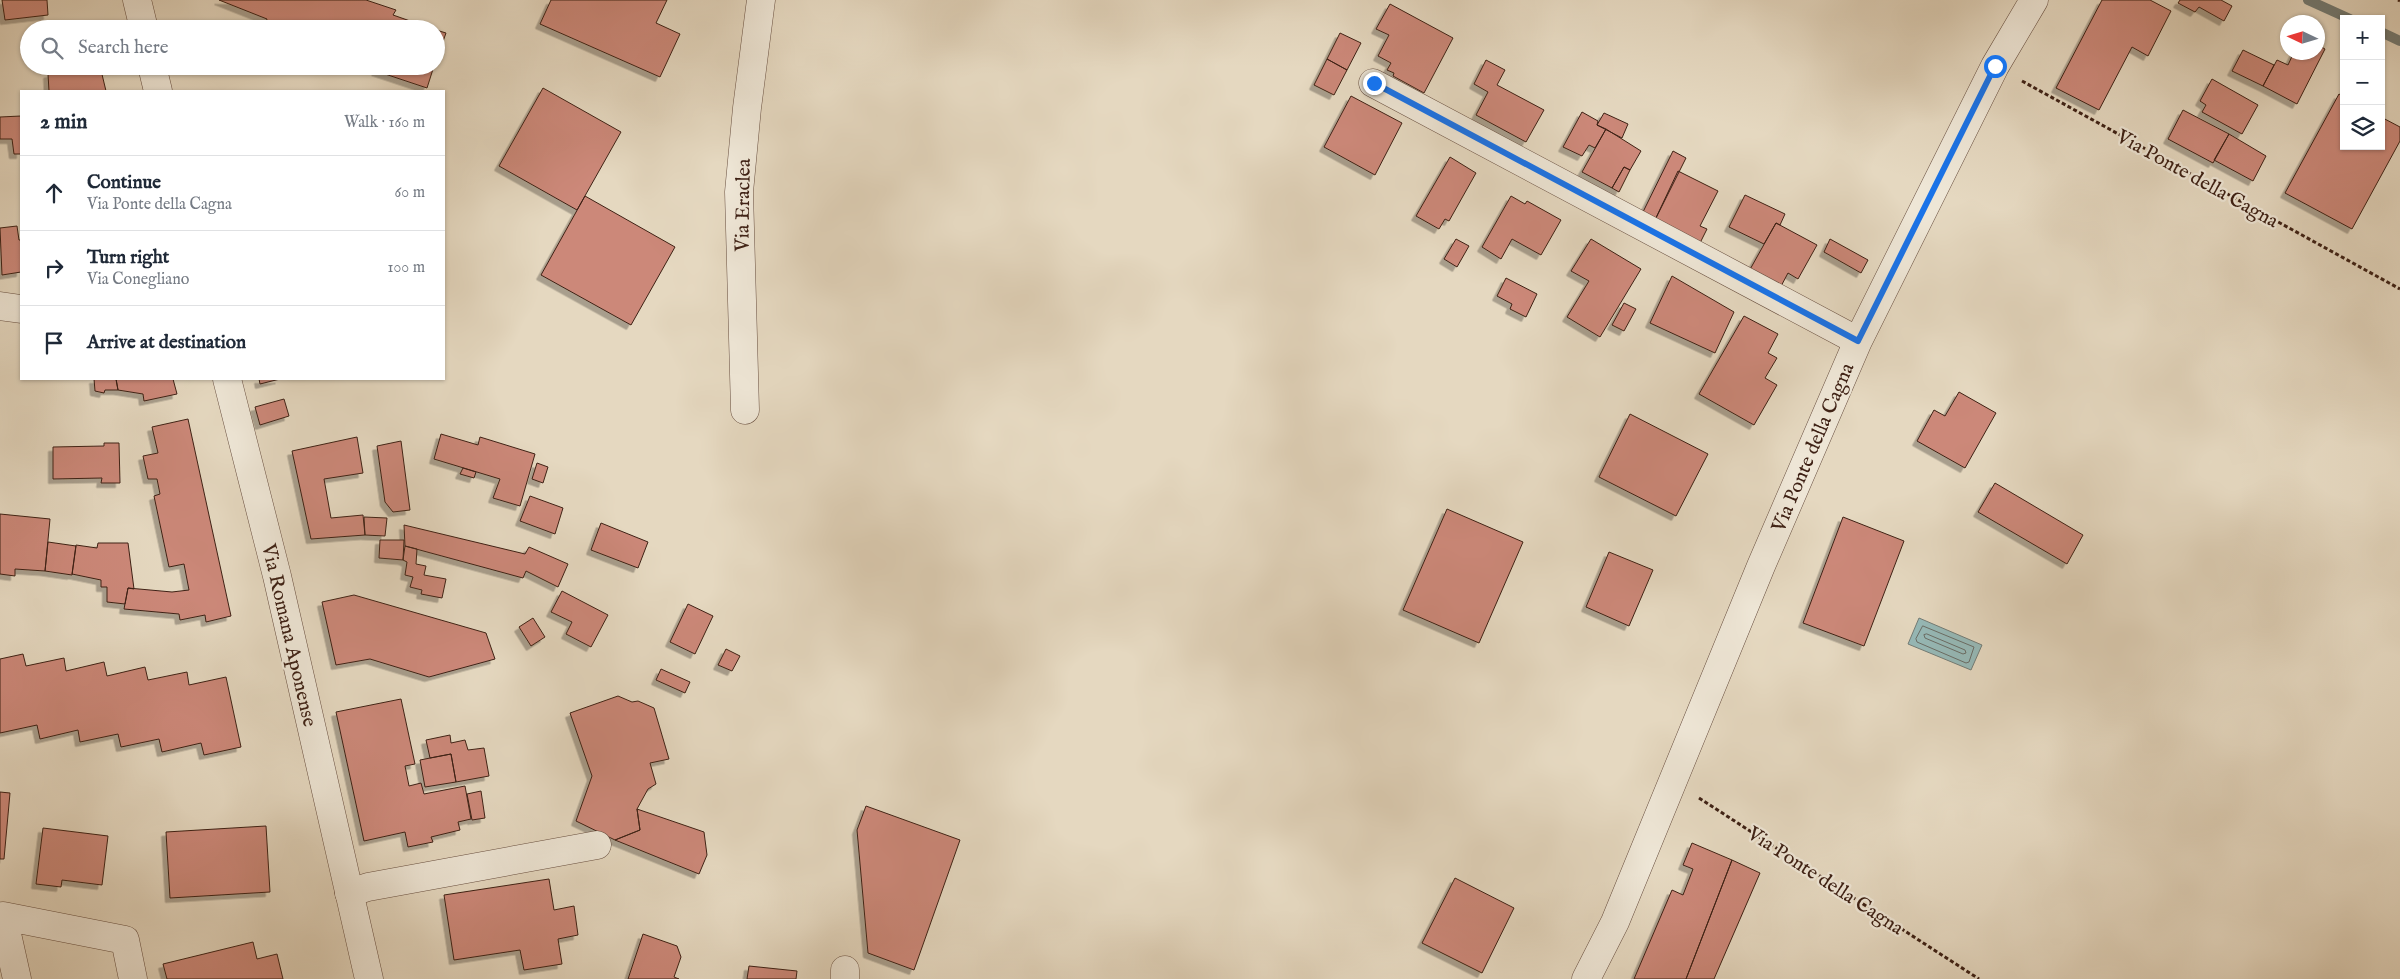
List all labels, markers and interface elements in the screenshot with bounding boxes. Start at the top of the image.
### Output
north arrow [2280,15,2325,60]
map controls [2340,15,2385,150]
button: + [2340,15,2385,60]
search box [20,20,445,75]
icon: search [38,34,66,62]
text: Search here [78,36,169,60]
route start [1984,55,2007,78]
button: − [2340,60,2385,105]
route end [1363,72,1386,95]
button: layers [2340,105,2385,150]
text: 2 min [40,109,87,136]
text: Walk · 160 m [344,113,425,133]
street label: Via Ponte della Cagna [2111,124,2283,234]
street label: Via Eraclea [730,158,757,253]
text: Continue [87,171,161,195]
icon: ahead [40,179,68,207]
text: 60 m [395,183,425,203]
text: Via Ponte della Cagna [87,195,232,215]
text: Turn right [87,246,169,270]
icon: right [40,254,68,282]
text: 100 m [388,258,425,278]
text: Via Conegliano [87,270,189,290]
icon: arrive [40,329,68,357]
text: Arrive at destination [87,331,246,355]
street label: Via Ponte della Cagna [1766,359,1860,537]
street label: Via Romana Aponense [255,541,322,729]
street label: Via Ponte della Cagna [1742,821,1908,941]

